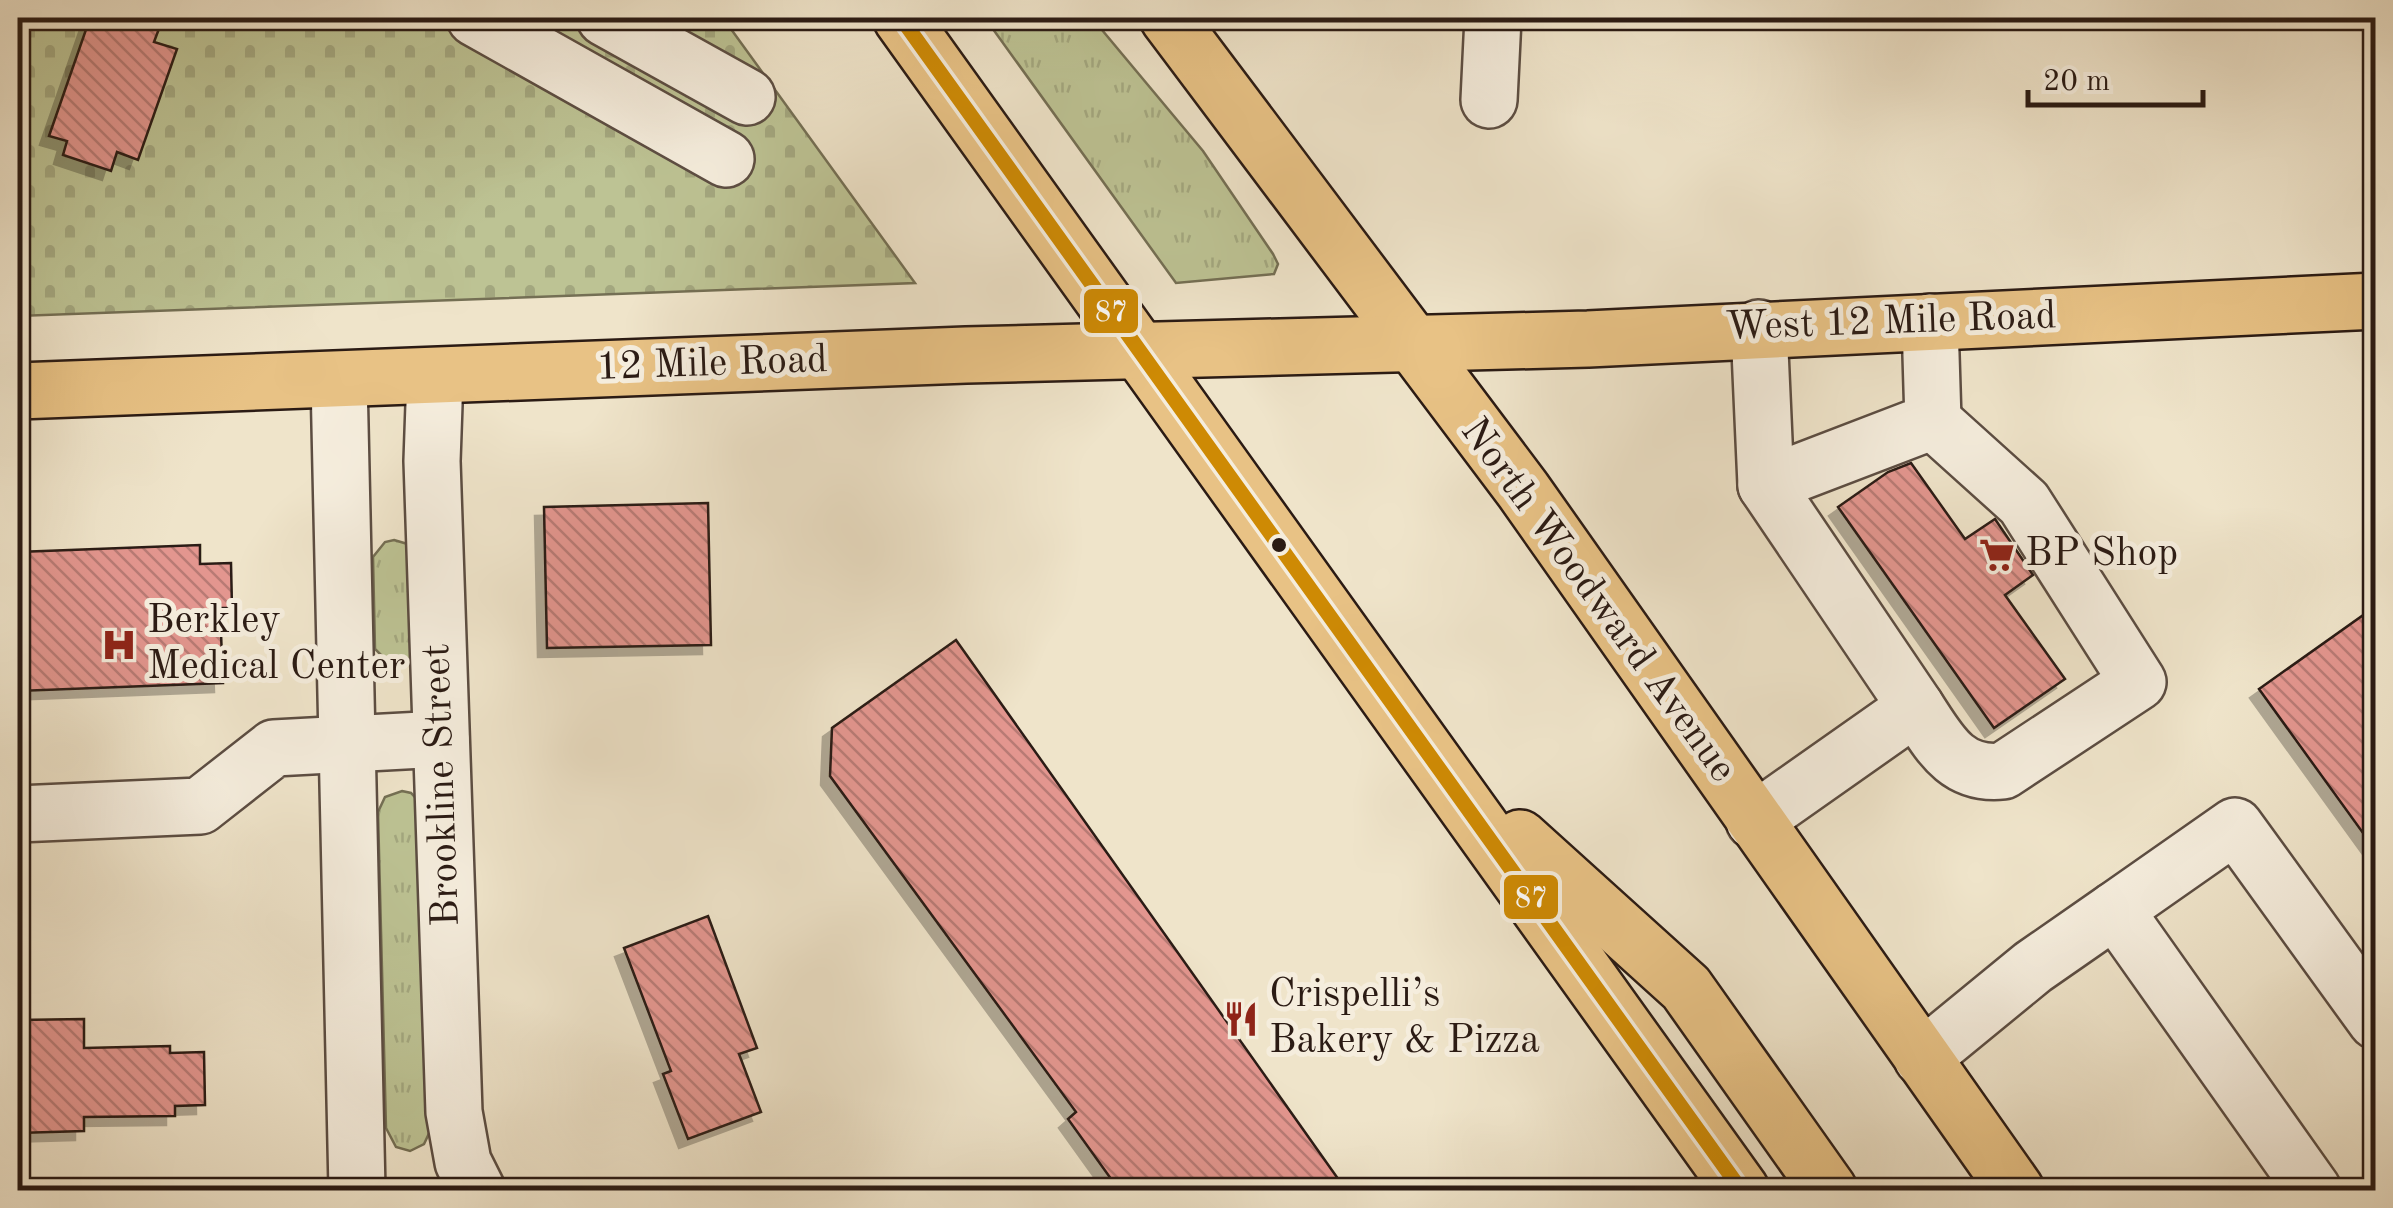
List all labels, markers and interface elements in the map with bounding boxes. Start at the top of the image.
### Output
scale bar [2028,45,2203,107]
text: 20 m [2043,67,2110,97]
line badge: 87 [1082,287,1140,335]
street label: West 12 Mile Road [1725,297,2057,349]
text: 87 [1095,300,1127,328]
street label: 12 Mile Road [596,341,828,389]
street label: North Woodward Avenue [1452,412,1742,790]
unlabelled marker [1269,535,1289,555]
place label: BP Shop [2025,535,2178,575]
supermarket icon: BP Shop [1978,536,2016,574]
place label: Berkley Medical Center [147,602,405,688]
hospital icon: Berkley Medical Center [100,626,138,664]
street label: Brookline Street [418,643,468,927]
line badge: 87 [1502,873,1560,921]
text: 87 [1515,886,1547,914]
place label: Crispelli’s Bakery & Pizza [1269,976,1540,1062]
restaurant icon: Crispelli’s Bakery & Pizza [1222,1000,1260,1038]

